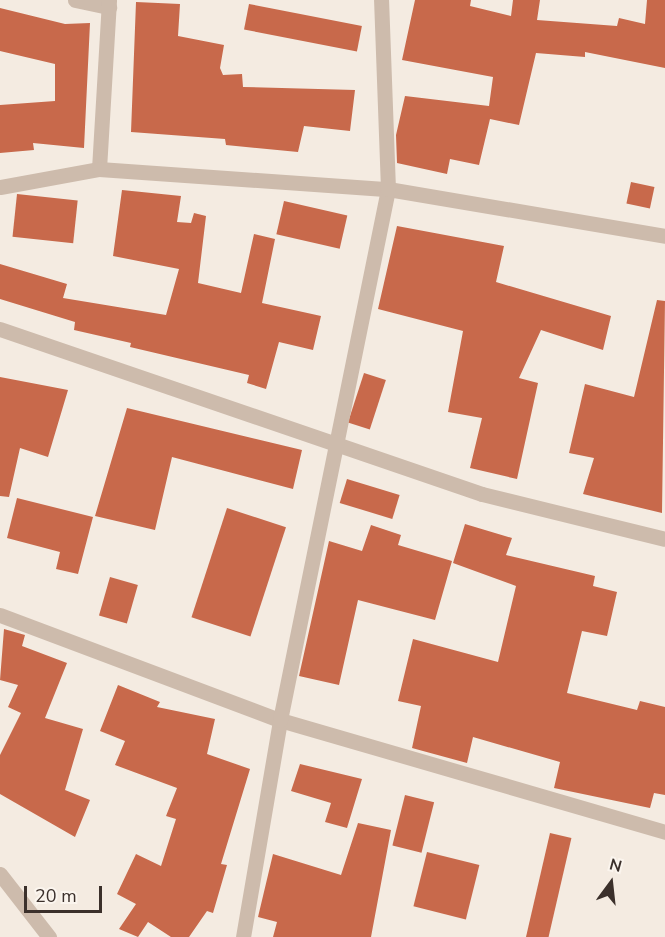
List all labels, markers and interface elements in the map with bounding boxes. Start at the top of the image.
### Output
north arrow [581,853,641,913]
text: N [607,853,624,878]
scale bar [27,874,105,912]
text: 20 m [35,884,77,908]

